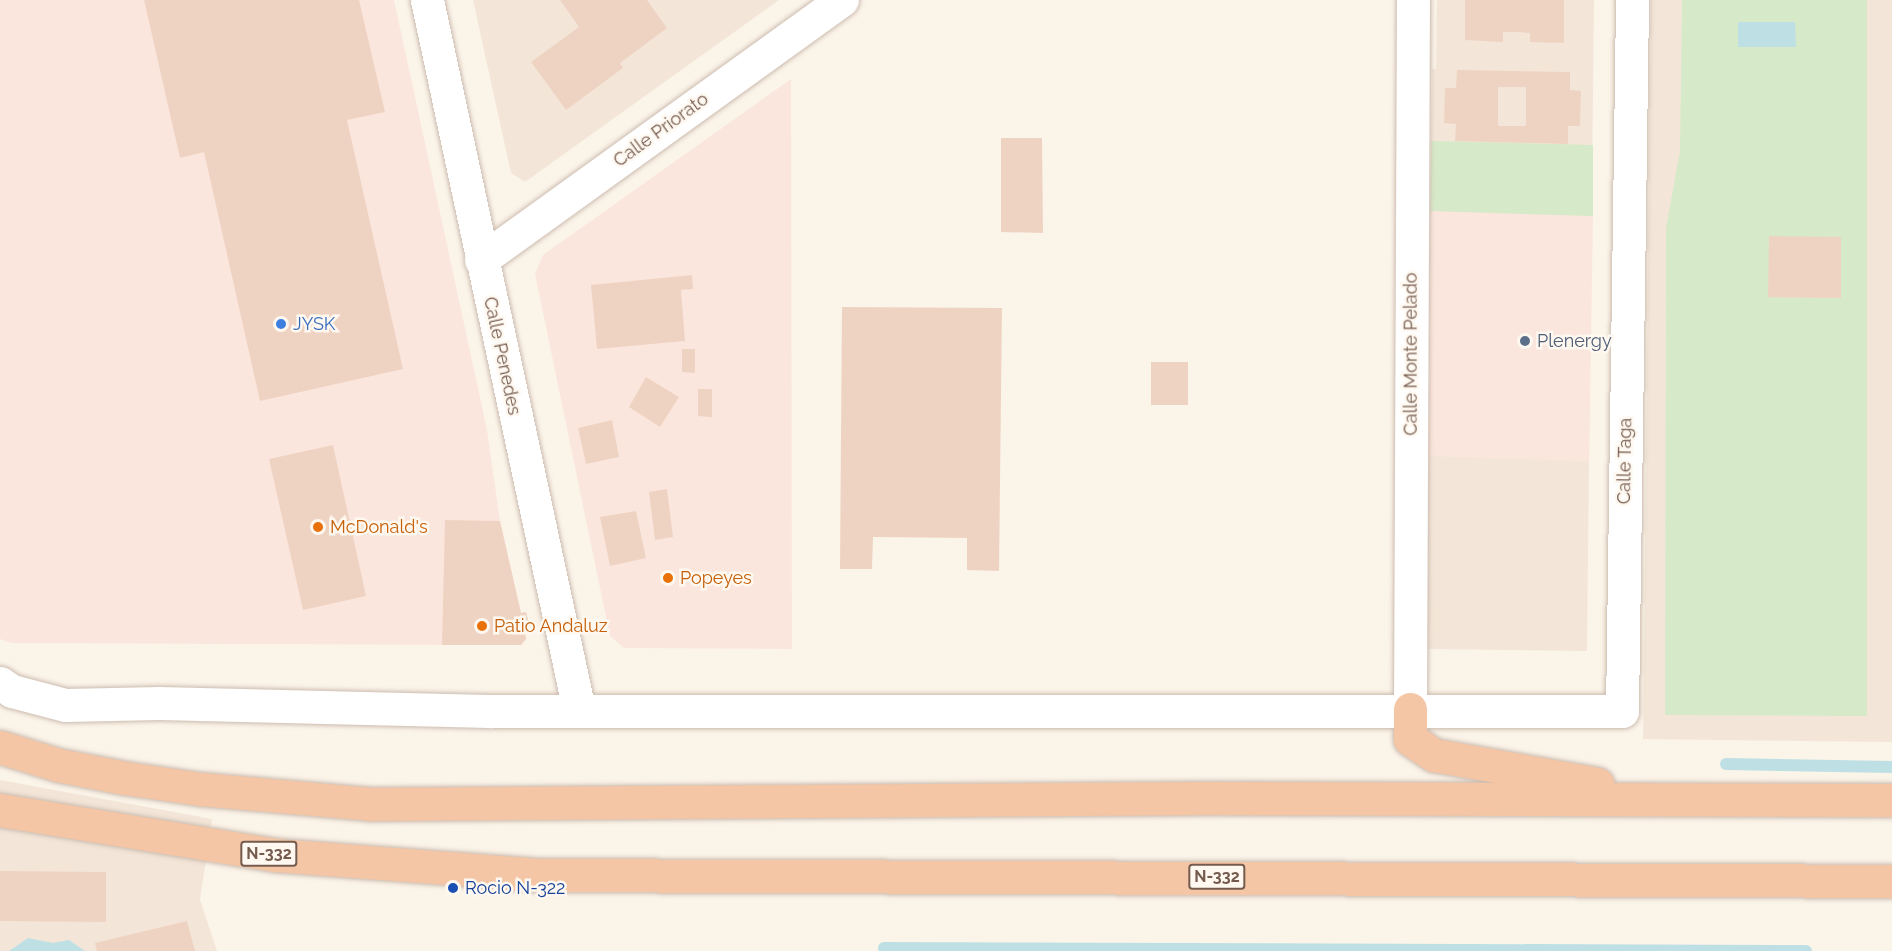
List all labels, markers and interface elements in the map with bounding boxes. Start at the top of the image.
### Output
street label: Calle Priorato [609,88,713,172]
street label: Calle Monte Pelado [1400,272,1422,436]
street label: Calle Penedes [479,295,525,417]
place label: JYSK [293,313,335,335]
marker: JYSK [274,317,288,331]
place label: Plenergy [1537,330,1612,352]
marker: Plenergy [1518,334,1532,348]
street label: Calle Taga [1613,417,1637,505]
place label: McDonald's [330,516,428,538]
marker: McDonald's [311,520,325,534]
place label: Popeyes [680,567,752,589]
marker: Popeyes [661,571,675,585]
place label: Patio Andaluz [494,615,608,637]
marker: Patio Andaluz [475,619,489,633]
road number: N-332 [239,841,299,867]
road number: N-332 [1187,864,1247,890]
place label: Rocio N-322 [465,877,565,899]
marker: Rocio N-322 [446,881,460,895]

